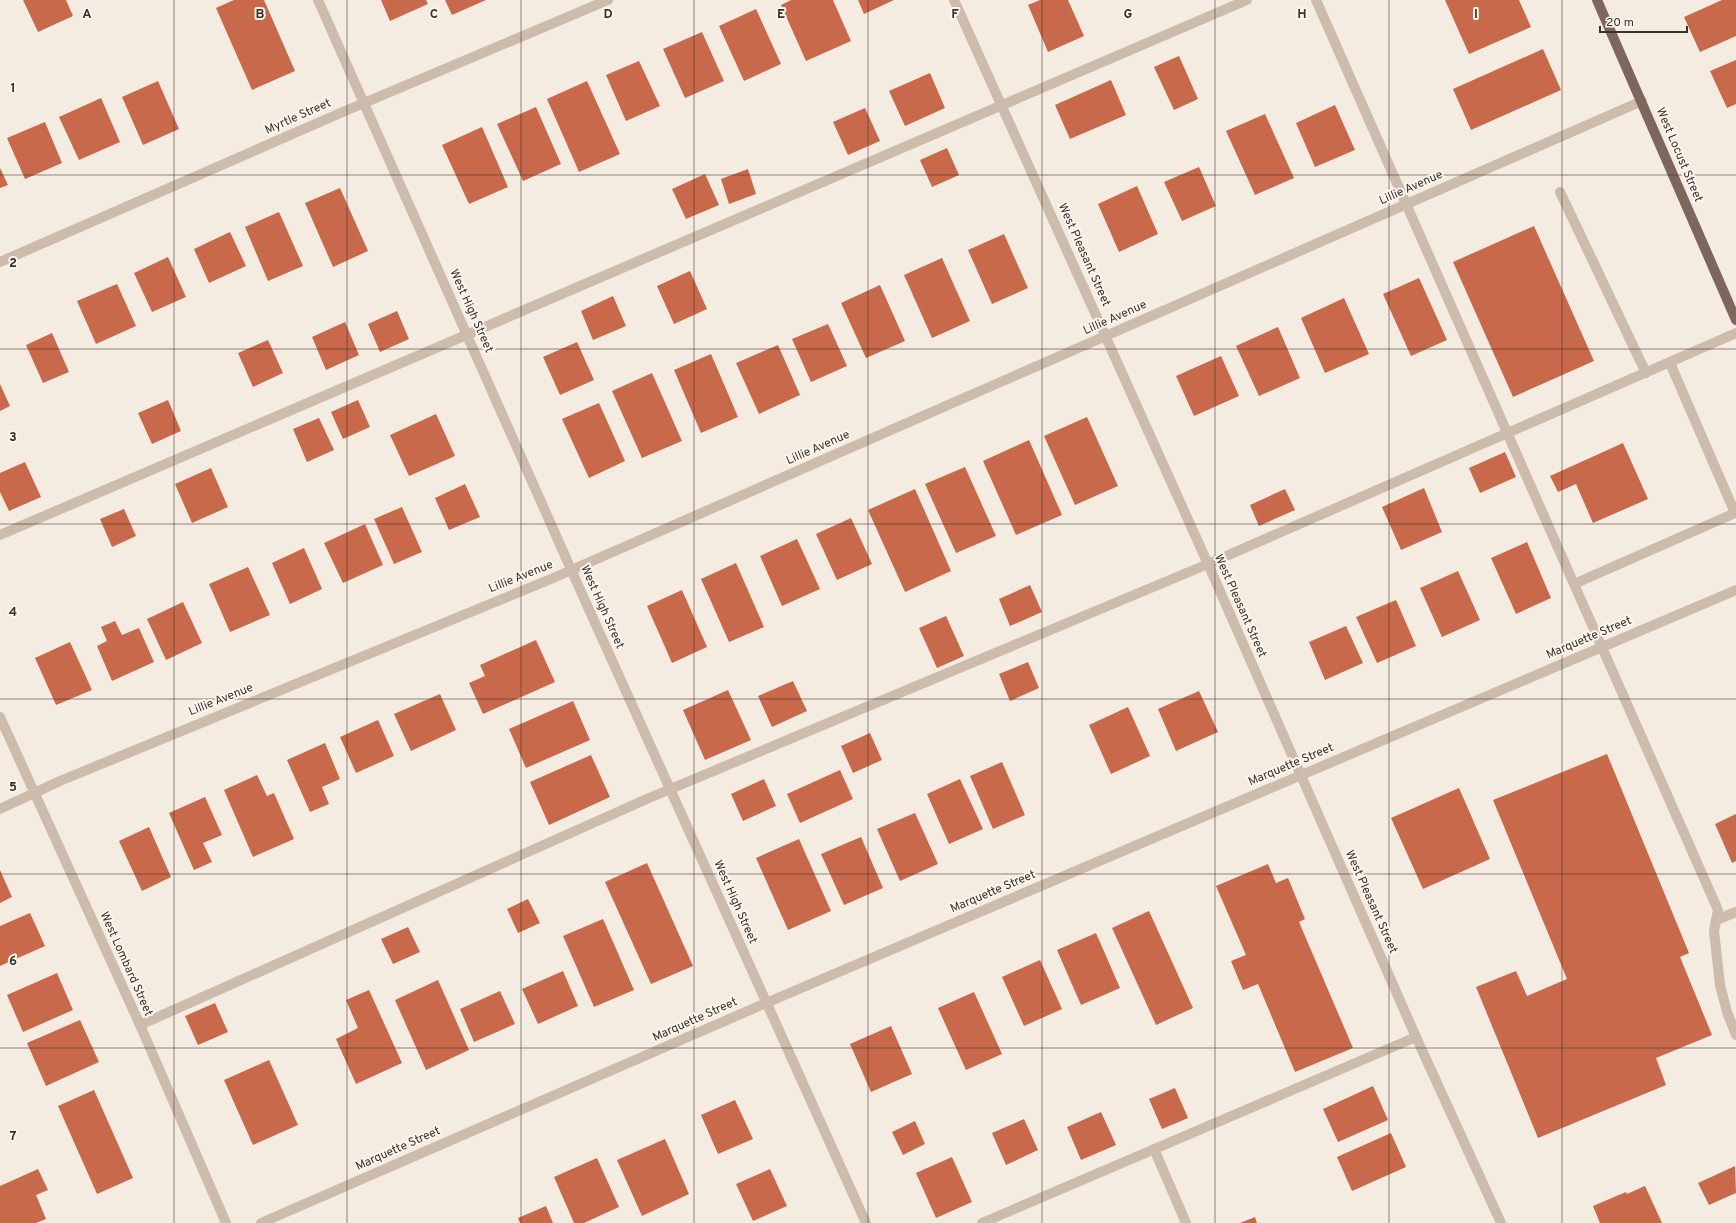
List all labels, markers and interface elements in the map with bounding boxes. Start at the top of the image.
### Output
text: A [82,7,92,23]
text: B [256,7,265,23]
text: C [430,7,438,23]
text: D [603,7,613,23]
text: E [777,7,785,23]
text: F [951,7,959,23]
text: G [1124,7,1133,23]
text: H [1297,7,1307,23]
text: I [1474,7,1478,23]
scale bar [1600,8,1687,34]
text: 20 m [1606,15,1634,31]
text: 1 [10,81,16,97]
street label: Myrtle Street [262,95,334,139]
street label: West Locust Street [1652,105,1706,205]
street label: Lillie Avenue [1377,167,1445,209]
street label: West Pleasant Street [1054,201,1114,309]
text: 2 [9,256,17,272]
street label: West High Street [445,267,497,355]
street label: Lillie Avenue [1081,297,1149,339]
street label: Lillie Avenue [784,427,852,469]
text: 3 [9,430,17,446]
street label: West Pleasant Street [1210,552,1270,660]
street label: Lillie Avenue [486,557,556,597]
street label: West High Street [576,563,628,651]
text: 4 [9,605,17,621]
street label: Marquette Street [1544,613,1634,663]
street label: Lillie Avenue [186,680,256,720]
street label: Marquette Street [1246,740,1336,790]
text: 5 [9,780,17,796]
street label: West Pleasant Street [1341,848,1401,956]
street label: West High Street [709,858,761,946]
street label: Marquette Street [948,867,1038,917]
street label: West Lombard Street [96,909,156,1019]
text: 6 [9,954,17,970]
street label: Marquette Street [650,994,740,1046]
street label: Marquette Street [353,1123,443,1175]
text: 7 [10,1129,17,1145]

